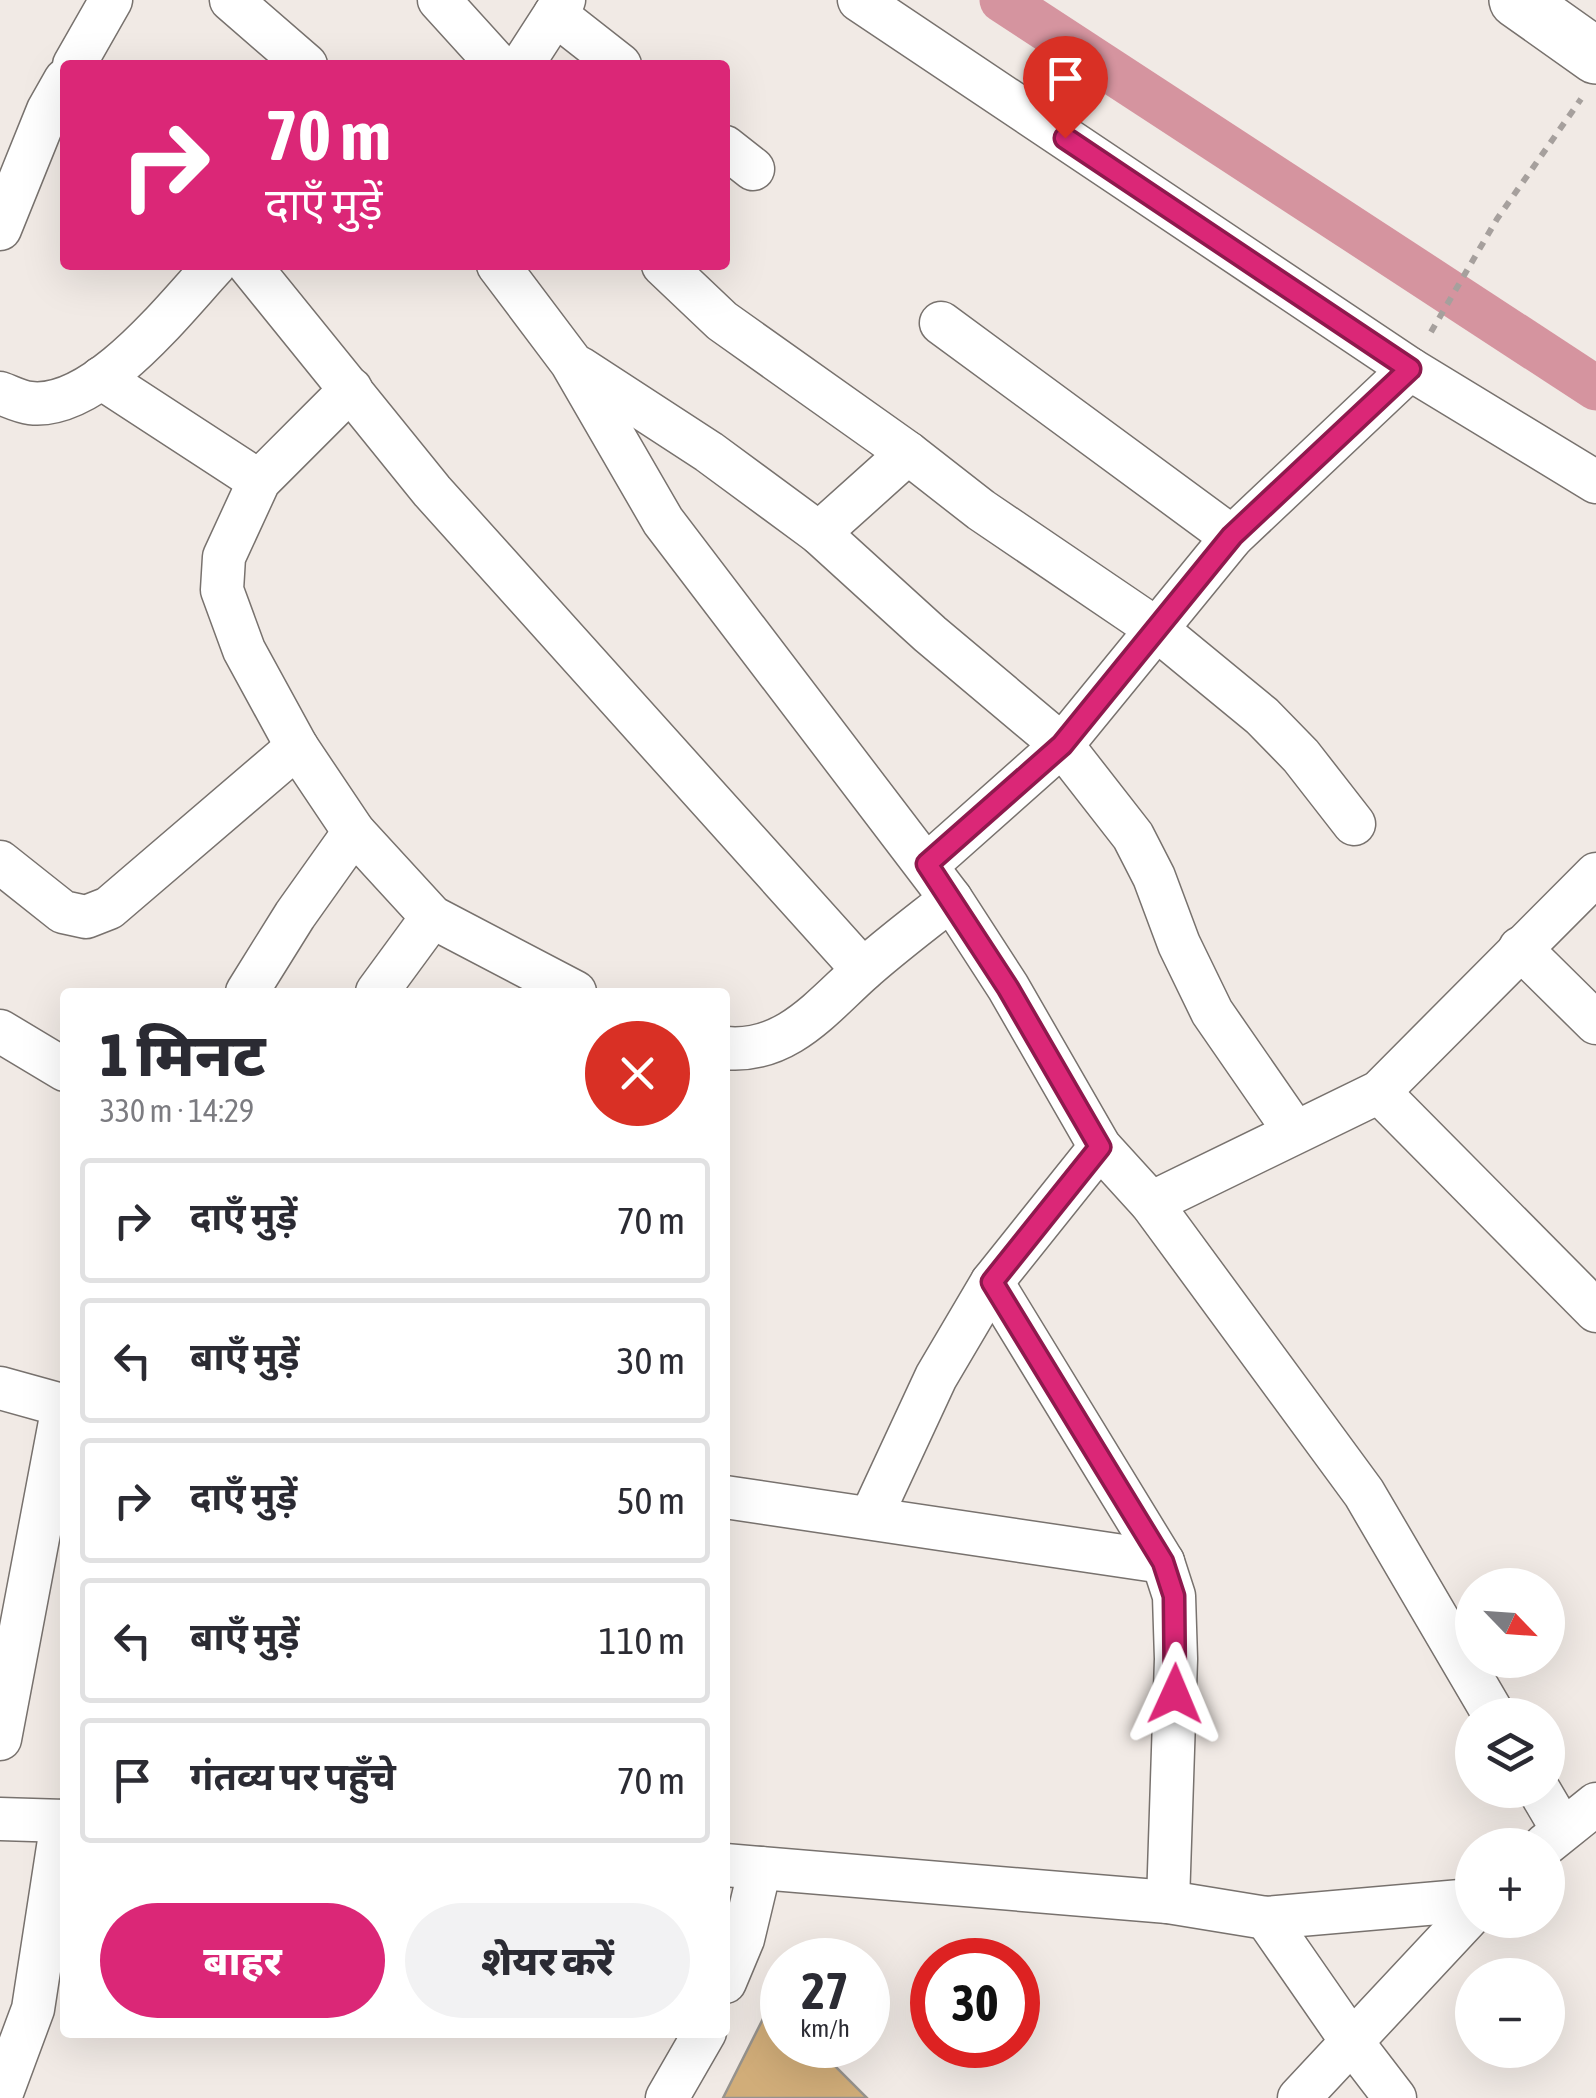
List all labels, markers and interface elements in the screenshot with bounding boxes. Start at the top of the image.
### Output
pin [1023,36,1108,139]
icon: arrive [1038,51,1093,106]
text: 70 m [265,95,391,175]
icon: right [100,100,230,230]
text: दाएँ मुड़ें [265,178,383,230]
text: 1 मिनट [100,1020,266,1089]
button: close [585,1021,690,1126]
text: 330 m · 14:29 [100,1092,254,1129]
icon: right [105,1193,160,1248]
text: दाएँ मुड़ें [190,1195,297,1238]
text: 70 m [617,1199,685,1242]
icon: left [105,1333,160,1388]
text: बाएँ मुड़ें [190,1335,299,1378]
text: 30 m [617,1339,685,1382]
icon: right [105,1473,160,1528]
text: दाएँ मुड़ें [190,1475,297,1518]
text: 50 m [617,1479,685,1522]
north arrow [1455,1568,1565,1678]
map controls [1455,1568,1565,2068]
icon: left [105,1613,160,1668]
text: बाएँ मुड़ें [190,1615,299,1658]
text: 110 m [599,1619,685,1662]
position arrow [1123,1642,1227,1746]
button: layers [1455,1698,1565,1808]
icon: arrive [105,1753,160,1808]
text: गंतव्य पर पहुँचे [190,1755,396,1798]
text: 70 m [617,1759,685,1802]
button: + [1455,1828,1565,1938]
button: बाहर [100,1903,385,2018]
button: शेयर करें [405,1903,690,2018]
speed limit sign: 30 [910,1938,1040,2068]
button: − [1455,1958,1565,2068]
text: 27 [801,1962,848,2020]
text: km/h [800,2014,850,2042]

